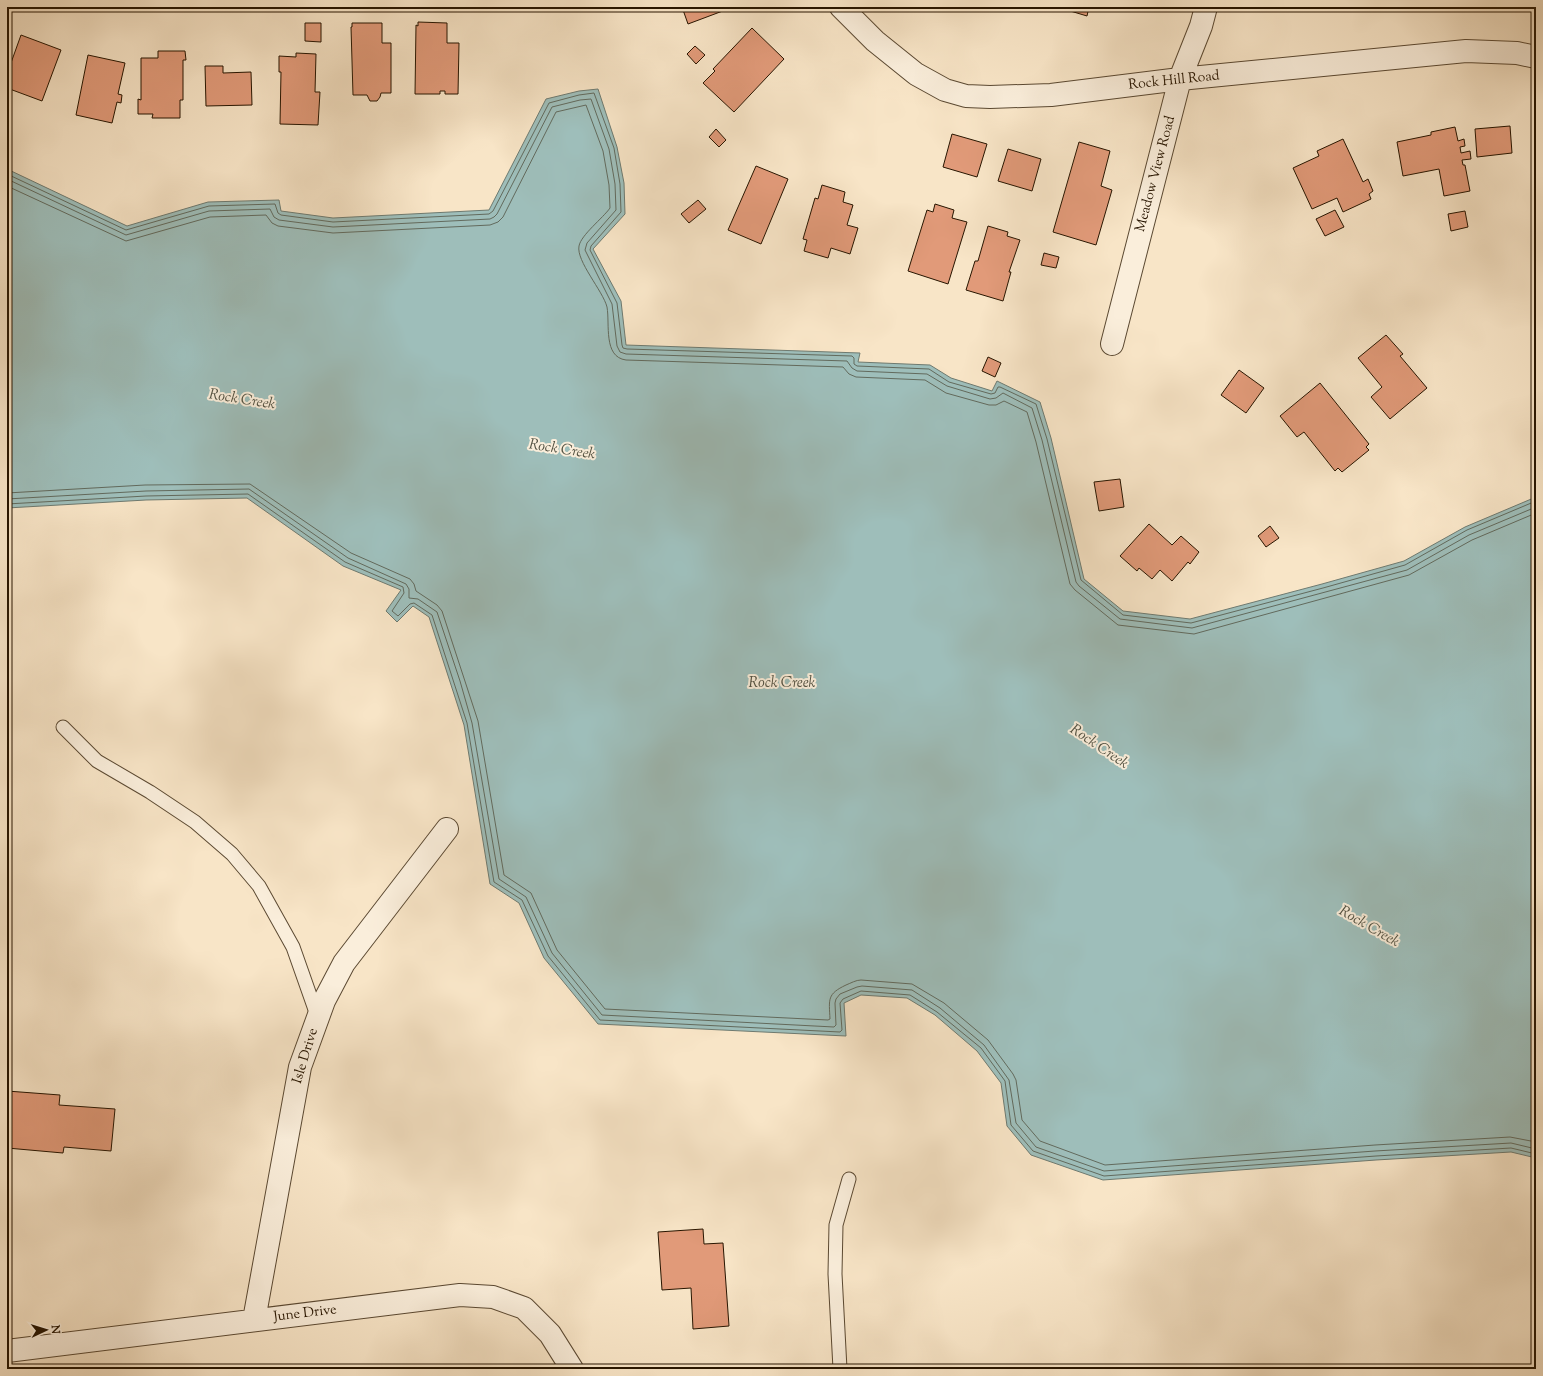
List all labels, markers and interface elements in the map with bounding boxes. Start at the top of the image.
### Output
street label: Rock Hill Road [1127,66,1221,96]
street label: Meadow View Road [1131,114,1181,234]
water label: Rock Creek [207,384,277,416]
water label: Rock Creek [527,434,597,466]
water label: Rock Creek [749,673,816,694]
water label: Rock Creek [1065,720,1133,775]
water label: Rock Creek [1335,901,1403,953]
street label: Isle Drive [288,1026,324,1086]
street label: June Drive [271,1300,338,1328]
north arrow [26,1310,66,1350]
text: N [47,1323,63,1335]

